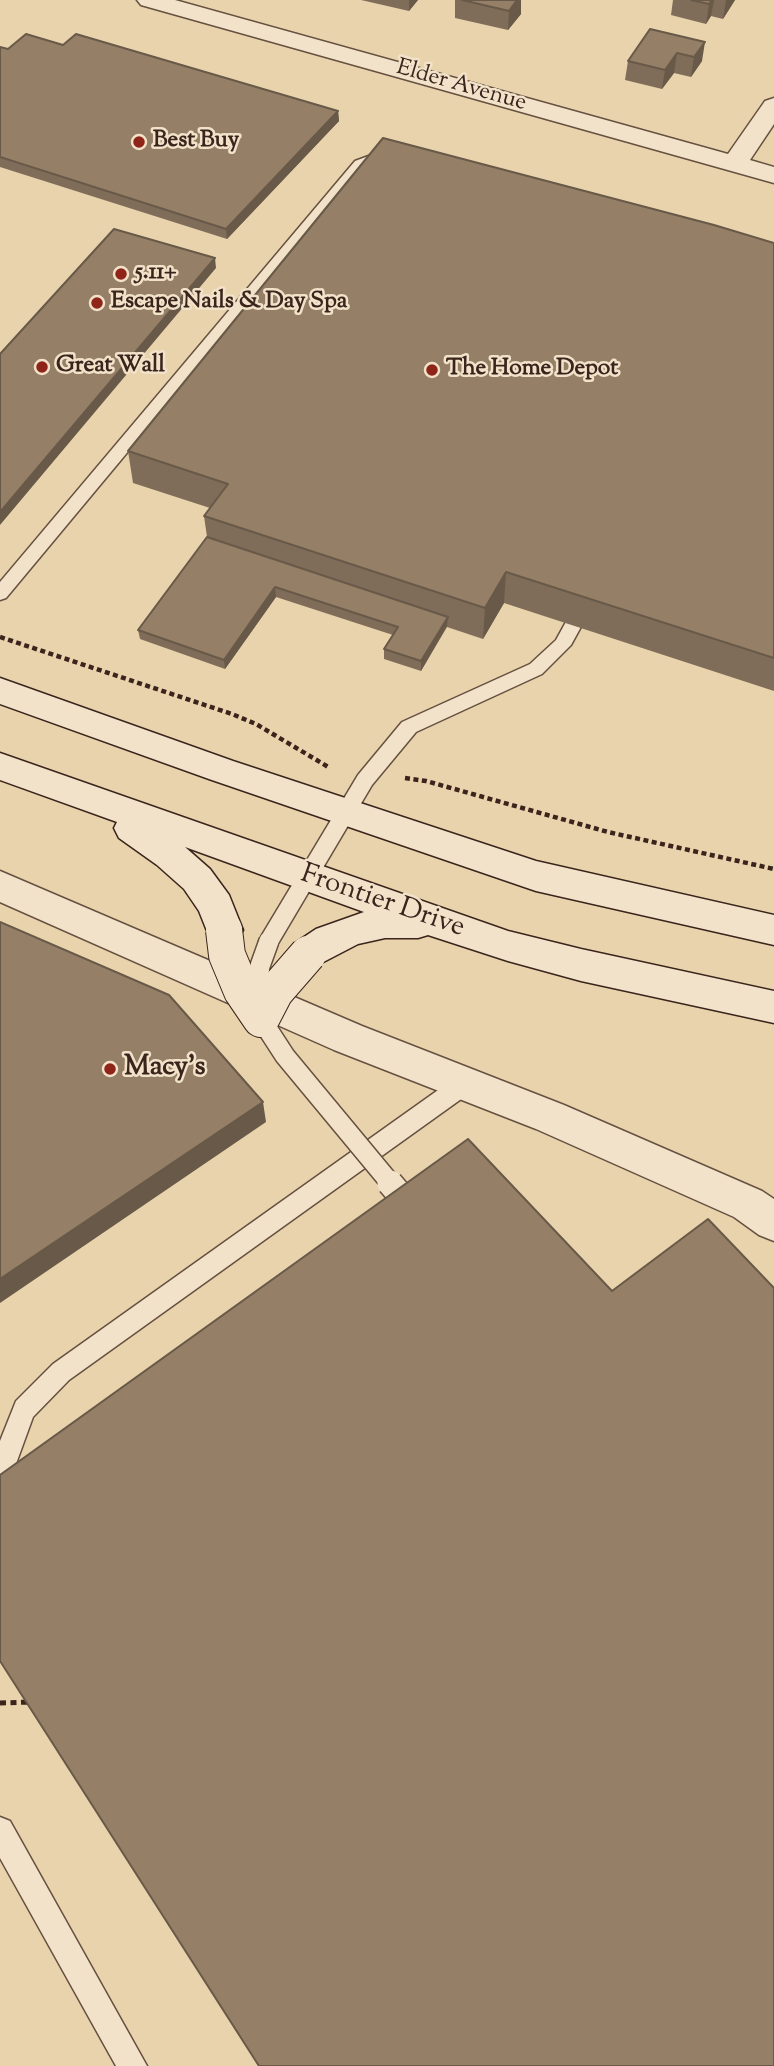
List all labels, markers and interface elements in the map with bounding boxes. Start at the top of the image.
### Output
street label: Elder Avenue [393,55,529,119]
place label: Best Buy [153,128,239,156]
marker: Best Buy [131,134,147,150]
place label: 5.11+ [135,260,176,288]
marker: 5.11+ [113,266,129,282]
place label: Escape Nails & Day Spa [111,289,347,317]
marker: Escape Nails & Day Spa [89,295,105,311]
place label: Great Wall [56,353,165,381]
place label: The Home Depot [446,356,618,384]
marker: Great Wall [34,359,50,375]
marker: The Home Depot [424,362,440,378]
street label: Frontier Drive [295,859,469,947]
place label: Macy's [124,1052,206,1086]
marker: Macy's [102,1061,118,1077]

